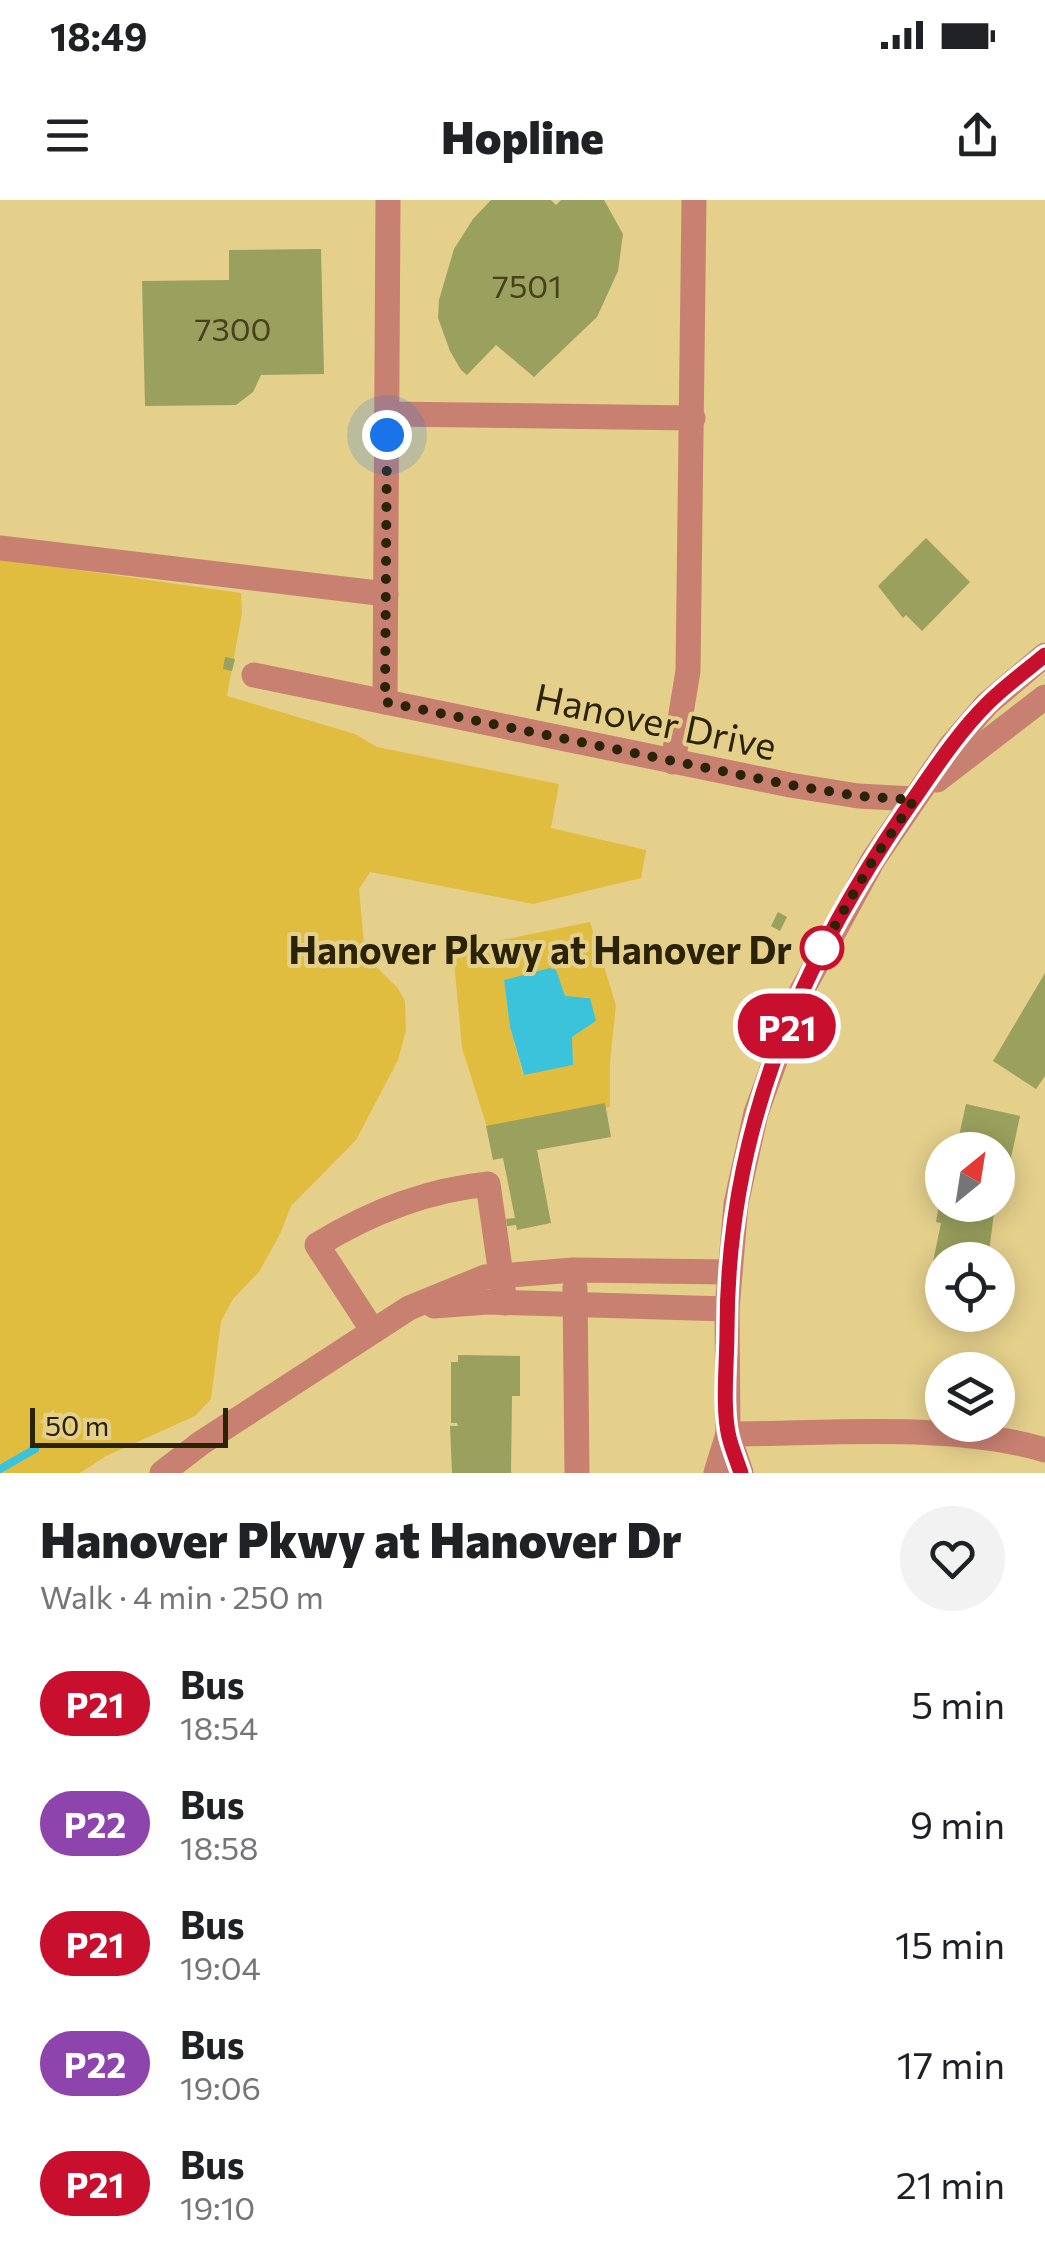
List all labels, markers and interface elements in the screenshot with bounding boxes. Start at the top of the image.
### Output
text: 18:49 [50,12,148,59]
icon: menu [40,108,95,163]
text: Hopline [441,108,604,163]
icon: share [950,108,1005,163]
house number: 7501 [492,265,562,305]
house number: 7300 [195,308,271,348]
your location [362,410,412,460]
street label: Hanover Drive [531,672,781,768]
place label: Hanover Pkwy at Hanover Dr [289,925,792,972]
marker: Hanover Pkwy at Hanover Dr [801,927,843,969]
line badge: P21 [730,994,844,1058]
text: P21 [758,1005,816,1048]
north arrow [925,1132,1015,1222]
map controls [925,1132,1015,1442]
button: locate [925,1242,1015,1332]
button: layers [925,1352,1015,1442]
scale bar [30,1403,228,1448]
text: 50 m [45,1408,109,1442]
button: heart [900,1506,1005,1611]
text: Hanover Pkwy at Hanover Dr [40,1509,682,1568]
text: Walk · 4 min · 250 m [40,1576,324,1616]
text: Bus [180,1660,245,1707]
text: 5 min [911,1680,1005,1727]
text: P21 [66,1682,124,1725]
text: 18:54 [180,1707,258,1747]
text: Bus [180,1780,245,1827]
text: 9 min [910,1800,1005,1847]
text: P22 [64,1802,126,1845]
text: 18:58 [180,1827,258,1867]
text: Bus [180,1900,245,1947]
text: 15 min [895,1920,1005,1967]
text: P21 [66,1922,124,1965]
text: 19:04 [180,1947,261,1987]
text: Bus [180,2020,245,2067]
text: 17 min [897,2040,1005,2087]
text: P22 [64,2042,126,2085]
text: 19:06 [180,2067,261,2107]
text: Bus [180,2140,245,2187]
text: 21 min [896,2160,1005,2207]
text: P21 [66,2162,124,2205]
text: 19:10 [180,2187,255,2227]

